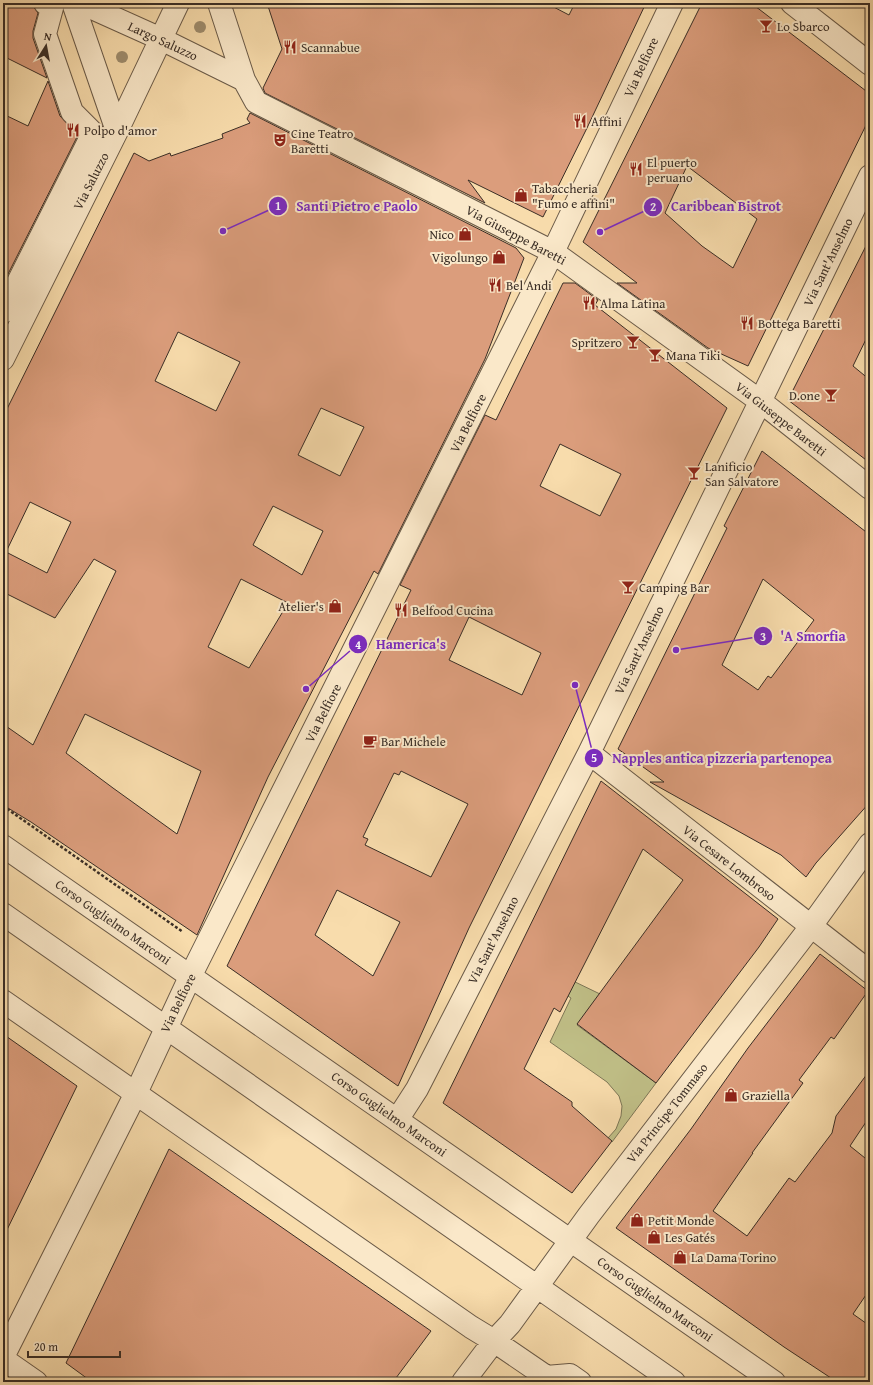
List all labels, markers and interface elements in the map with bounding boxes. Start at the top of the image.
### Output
street label: Largo Saluzzo [125,17,201,66]
place label: Lo Sbarco [777,17,830,36]
bar icon: Lo Sbarco [758,18,774,34]
north arrow [26,26,66,66]
text: N [43,28,54,45]
street label: Via Belfiore [619,34,663,100]
place label: Scannabue [301,38,360,57]
restaurant icon: Scannabue [282,39,298,55]
place label: Affini [591,112,622,131]
restaurant icon: Affini [572,113,588,129]
place label: Polpo d'amor [84,121,157,140]
restaurant icon: Polpo d'amor [65,122,81,138]
place label: Cine Teatro Baretti [291,124,354,158]
theatre icon: Cine Teatro Baretti [272,132,288,148]
street label: Via Saluzzo [68,149,114,213]
place label: El puerto peruano [647,153,697,187]
restaurant icon: El puerto peruano [628,161,644,177]
place label: Tabaccheria "Fumo e affini" [532,179,615,213]
shop icon: Tabaccheria "Fumo e affini" [513,187,529,203]
callout: Santi Pietro e Paolo [268,193,426,219]
callout: Caribbean Bistrot [643,194,789,220]
text: Santi Pietro e Paolo [296,196,418,216]
text: Caribbean Bistrot [671,196,782,216]
text: 1 [275,197,281,214]
text: 2 [650,198,656,215]
street label: Via Giuseppe Baretti [462,200,570,270]
street label: Via Sant'Anselmo [798,214,858,309]
place label: Nico [429,225,454,244]
shop icon: Nico [457,226,473,242]
place label: Vigolungo [432,248,488,267]
shop icon: Vigolungo [491,249,507,265]
place label: Bel Andi [506,276,552,295]
restaurant icon: Bel Andi [487,277,503,293]
place label: Alma Latina [600,294,666,313]
restaurant icon: Alma Latina [581,295,597,311]
place label: Bottega Baretti [758,314,841,333]
restaurant icon: Bottega Baretti [739,315,755,331]
place label: Spritzero [571,333,622,352]
bar icon: Spritzero [625,334,641,350]
place label: Mana Tiki [666,346,721,365]
bar icon: Mana Tiki [647,347,663,363]
street label: Via Giuseppe Baretti [731,377,831,461]
place label: D.one [789,386,820,405]
bar icon: D.one [823,387,839,403]
street label: Via Belfiore [445,390,491,456]
place label: Lanificio San Salvatore [705,457,779,491]
bar icon: Lanificio San Salvatore [686,465,702,481]
place label: Camping Bar [639,578,710,597]
bar icon: Camping Bar [620,579,636,595]
place label: Atelier's [278,597,324,616]
shop icon: Atelier's [327,598,343,614]
place label: Belfood Cucina [412,601,494,620]
restaurant icon: Belfood Cucina [393,602,409,618]
street label: Via Sant'Anselmo [609,602,669,697]
callout: 'A Smorfia [753,623,854,649]
text: 'A Smorfia [780,626,847,646]
text: 3 [760,628,766,645]
callout: Hamerica's [348,631,454,657]
text: Hamerica's [376,634,446,654]
text: 4 [355,636,361,653]
street label: Via Belfiore [300,680,346,746]
place label: Bar Michele [381,732,446,751]
cafe icon: Bar Michele [362,733,378,749]
callout: Napples antica pizzeria partenopea [584,745,840,771]
text: Napples antica pizzeria partenopea [612,748,833,768]
text: 5 [591,749,597,766]
street label: Via Cesare Lombroso [678,821,780,906]
street label: Corso Guglielmo Marconi [51,875,175,969]
street label: Via Sant'Anselmo [463,892,523,987]
street label: Via Belfiore [155,970,201,1036]
street label: Via Principe Tommaso [622,1059,712,1167]
street label: Corso Guglielmo Marconi [327,1067,451,1161]
place label: Graziella [742,1086,791,1105]
shop icon: Graziella [723,1087,739,1103]
place label: Petit Monde [648,1211,714,1230]
shop icon: Petit Monde [629,1212,645,1228]
place label: Les Gatés [665,1228,715,1247]
shop icon: Les Gatés [646,1229,662,1245]
place label: La Dama Torino [691,1248,777,1267]
shop icon: La Dama Torino [672,1249,688,1265]
street label: Corso Guglielmo Marconi [593,1252,717,1346]
scale bar [28,1333,120,1359]
text: 20 m [34,1338,58,1355]

